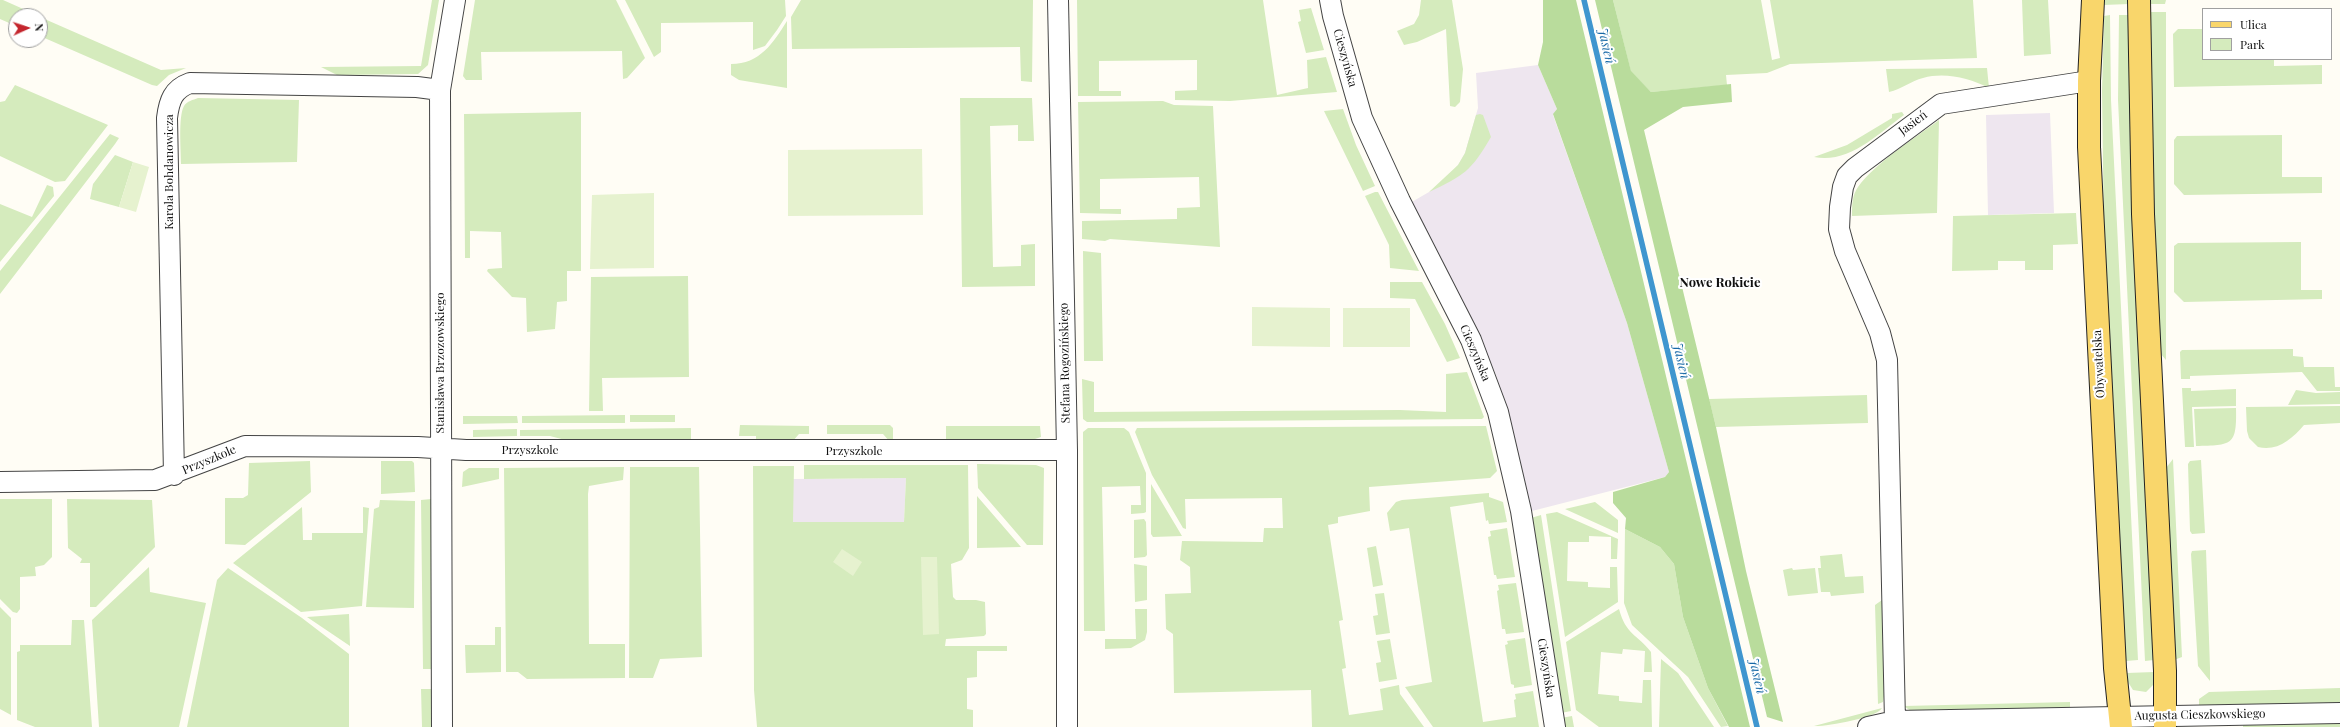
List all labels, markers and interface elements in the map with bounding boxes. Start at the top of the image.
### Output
north arrow [8,8,48,48]
legend [2202,8,2332,60]
text: Ulica [2240,16,2267,32]
text: N [32,23,47,32]
street label: Cieszyńska [1330,27,1360,89]
water label: Jasień [1594,27,1618,65]
text: Park [2240,36,2265,52]
street label: Jasień [1896,108,1930,138]
street label: Karola Bohdanowicza [162,114,176,230]
district label: Nowe Rokicie [1680,275,1760,291]
street label: Stanisława Brzozowskiego [433,293,447,433]
street label: Stefana Rogozińskiego [1057,302,1073,424]
street label: Cieszyńska [1457,323,1493,383]
street label: Obywatelska [2090,330,2108,398]
water label: Jasień [1669,342,1693,380]
street label: Przyszkole [180,442,238,478]
street label: Przyszkole [501,443,559,457]
street label: Przyszkole [825,444,883,458]
street label: Cieszyńska [1534,637,1558,699]
water label: Jasień [1745,657,1769,695]
street label: Augusta Cieszkowskiego [2134,707,2266,723]

